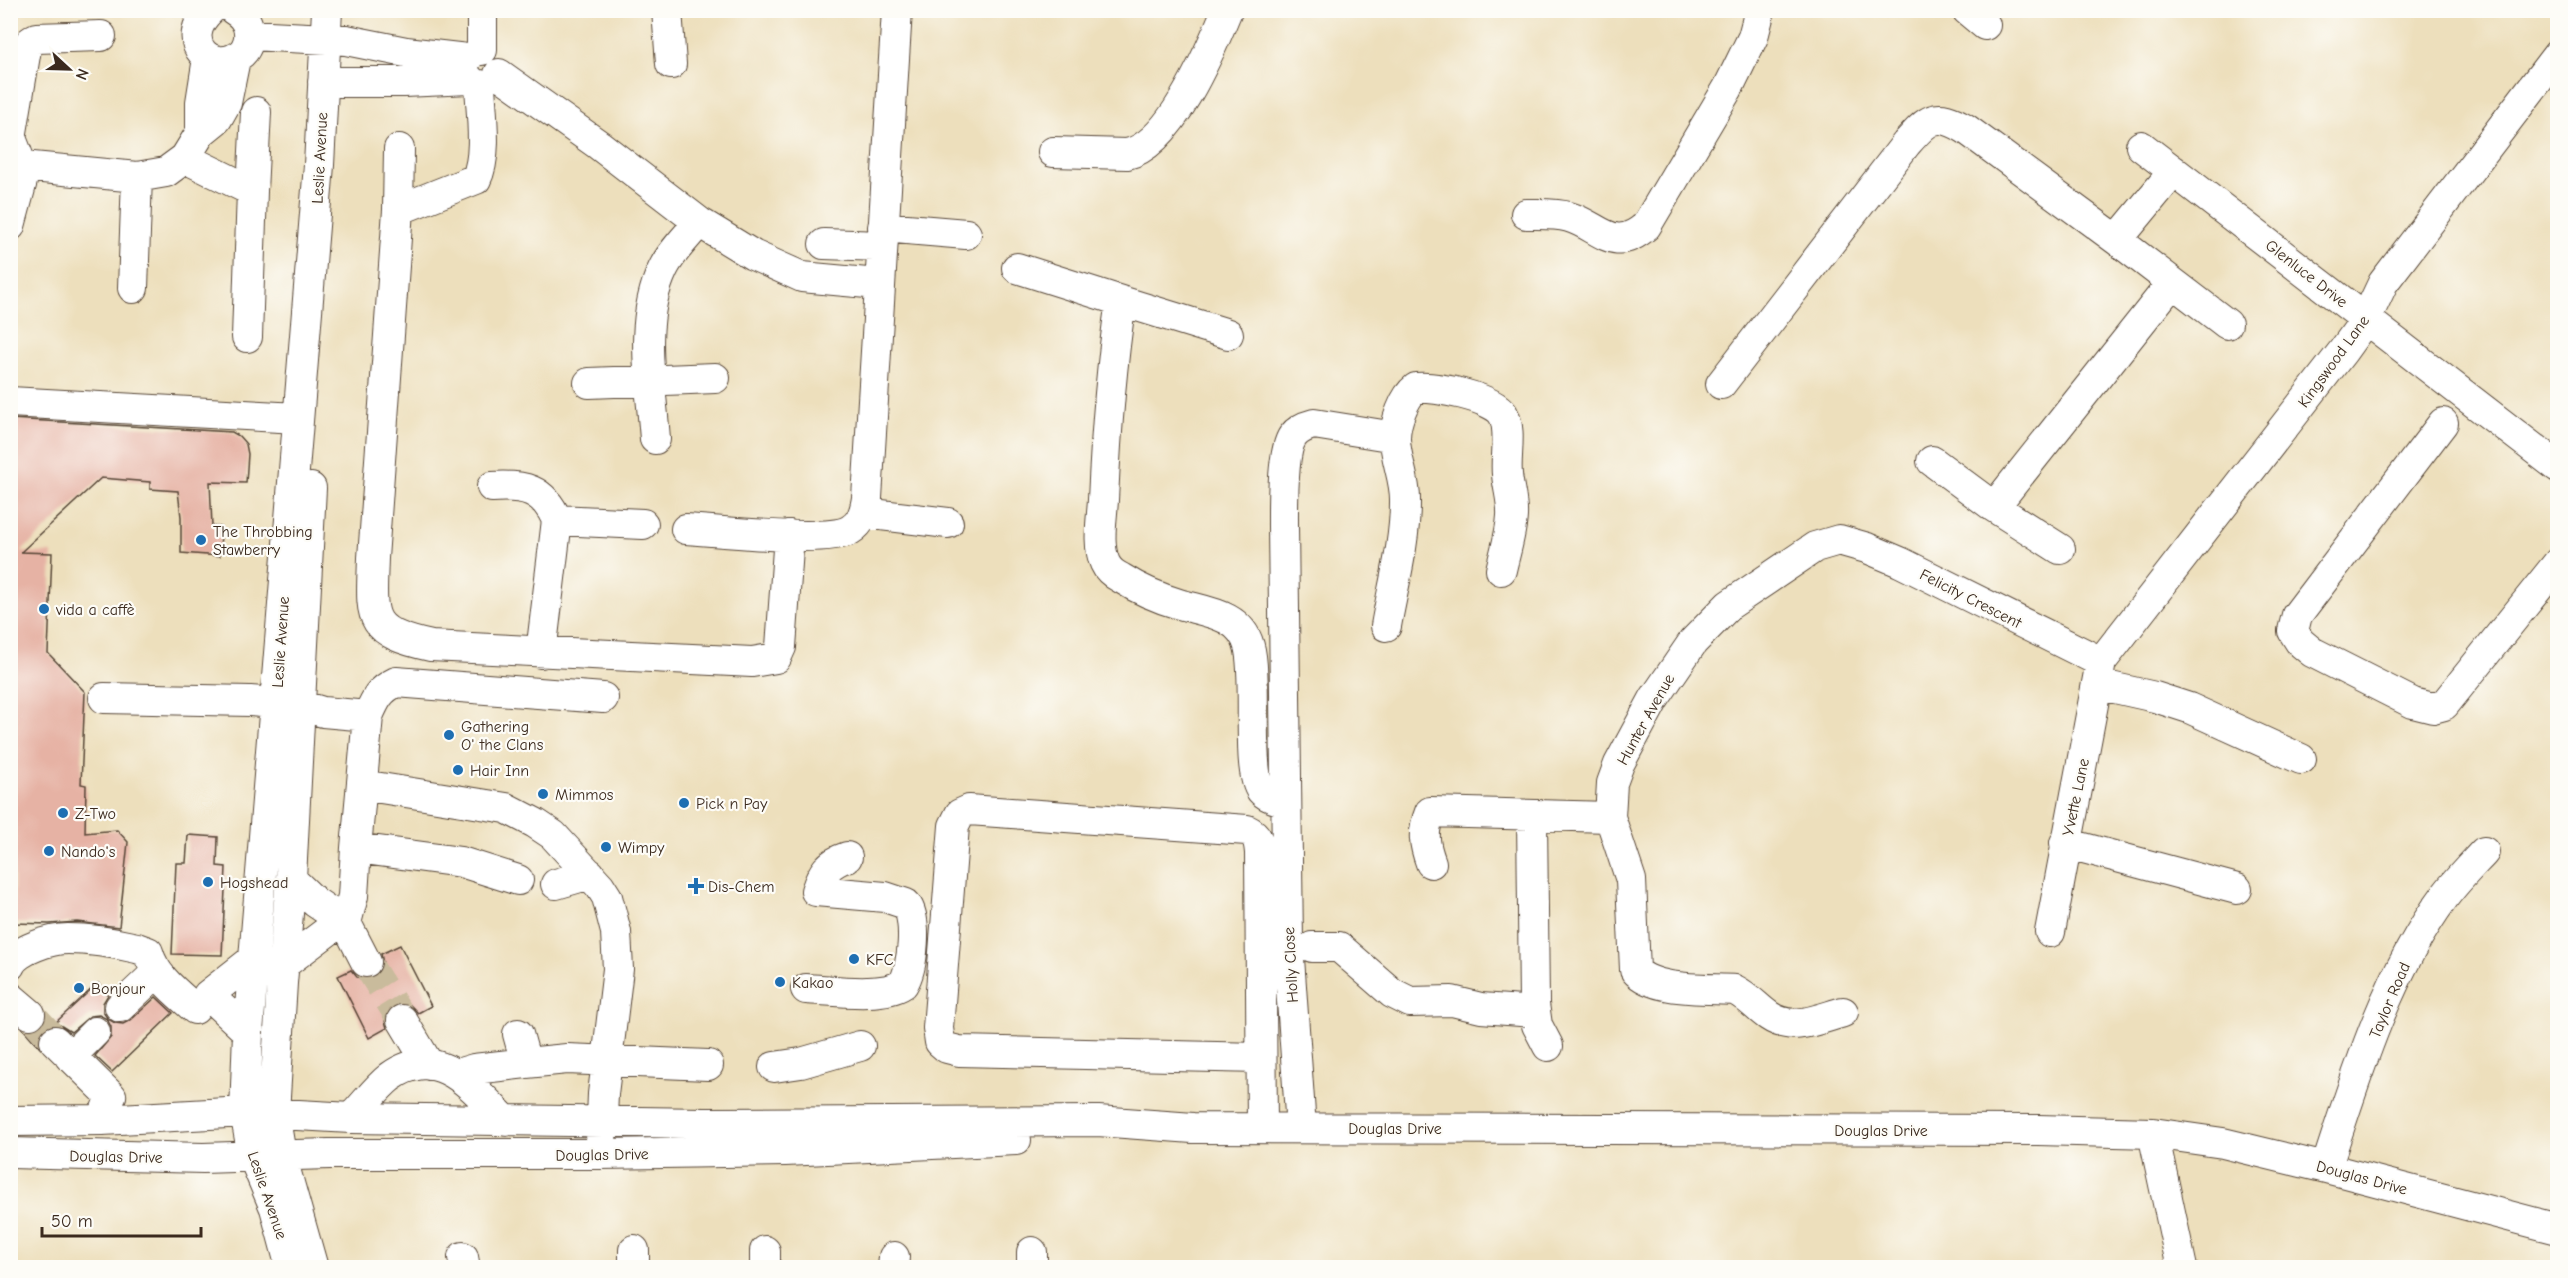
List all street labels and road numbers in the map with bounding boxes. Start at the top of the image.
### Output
street label: Leslie Avenue [309,112,331,204]
street label: Glenluce Drive [2262,236,2351,311]
street label: Kingswood Lane [2294,312,2373,411]
street label: Felicity Crescent [1917,566,2025,632]
street label: Leslie Avenue [269,596,293,688]
street label: Hunter Avenue [1613,671,1678,768]
street label: Yvette Lane [2059,757,2093,838]
street label: Holly Close [1280,927,1302,1003]
street label: Taylor Road [2366,960,2414,1041]
street label: Douglas Drive [1348,1120,1442,1138]
street label: Douglas Drive [1834,1122,1928,1140]
street label: Douglas Drive [555,1145,649,1165]
street label: Douglas Drive [69,1147,163,1167]
street label: Leslie Avenue [244,1149,290,1242]
street label: Douglas Drive [2314,1157,2409,1199]

